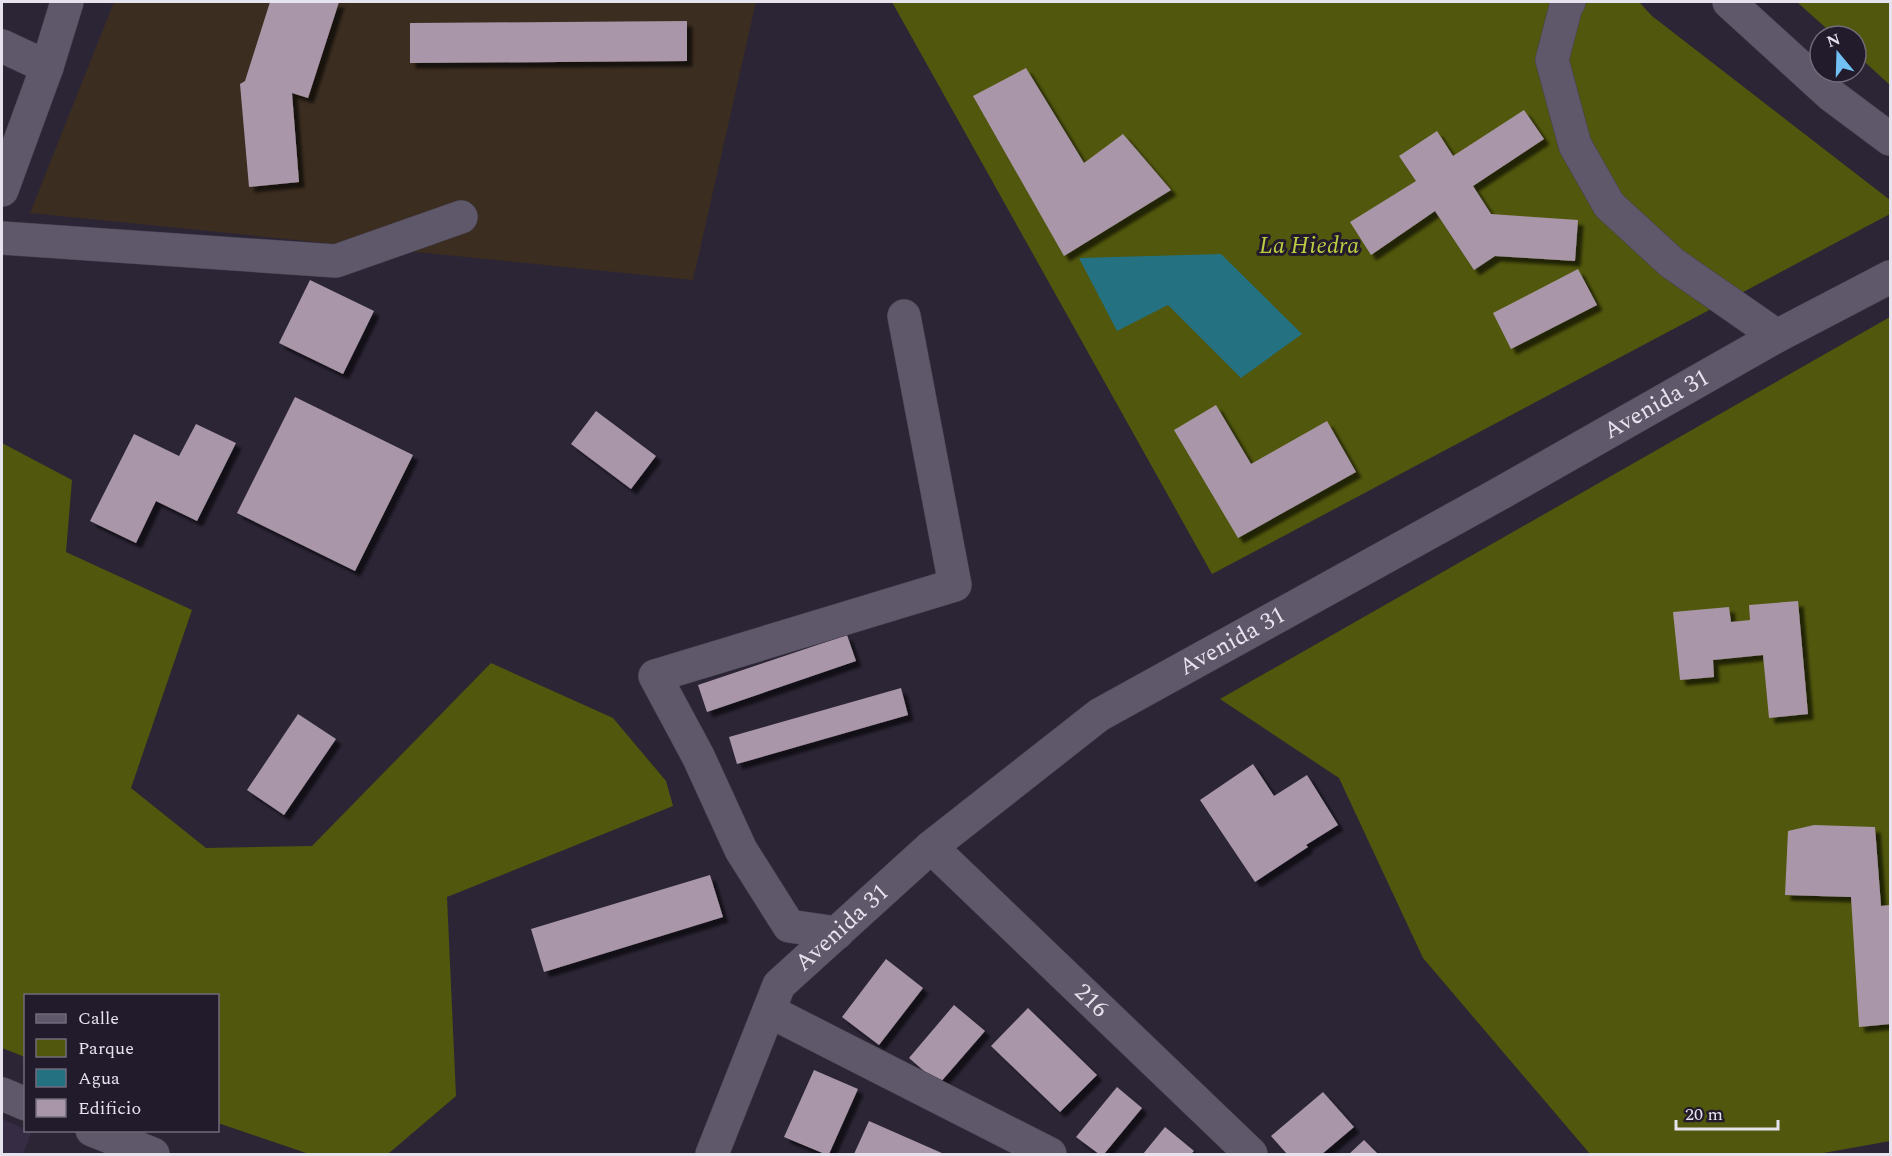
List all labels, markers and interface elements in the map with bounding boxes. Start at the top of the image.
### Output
north arrow [1808,24,1868,84]
text: N [1823,27,1844,54]
park label: La Hiedra [1259,228,1359,264]
street label: Avenida 31 [1597,360,1716,449]
street label: Avenida 31 [1172,597,1292,685]
street label: Avenida 31 [787,875,897,980]
street label: 216 [1066,975,1117,1026]
legend [24,994,219,1132]
text: Calle [78,1005,119,1032]
text: Parque [78,1035,134,1062]
text: Agua [78,1065,120,1092]
scale bar [1676,1093,1778,1131]
text: Edificio [78,1095,141,1122]
text: 20 m [1685,1101,1723,1128]

